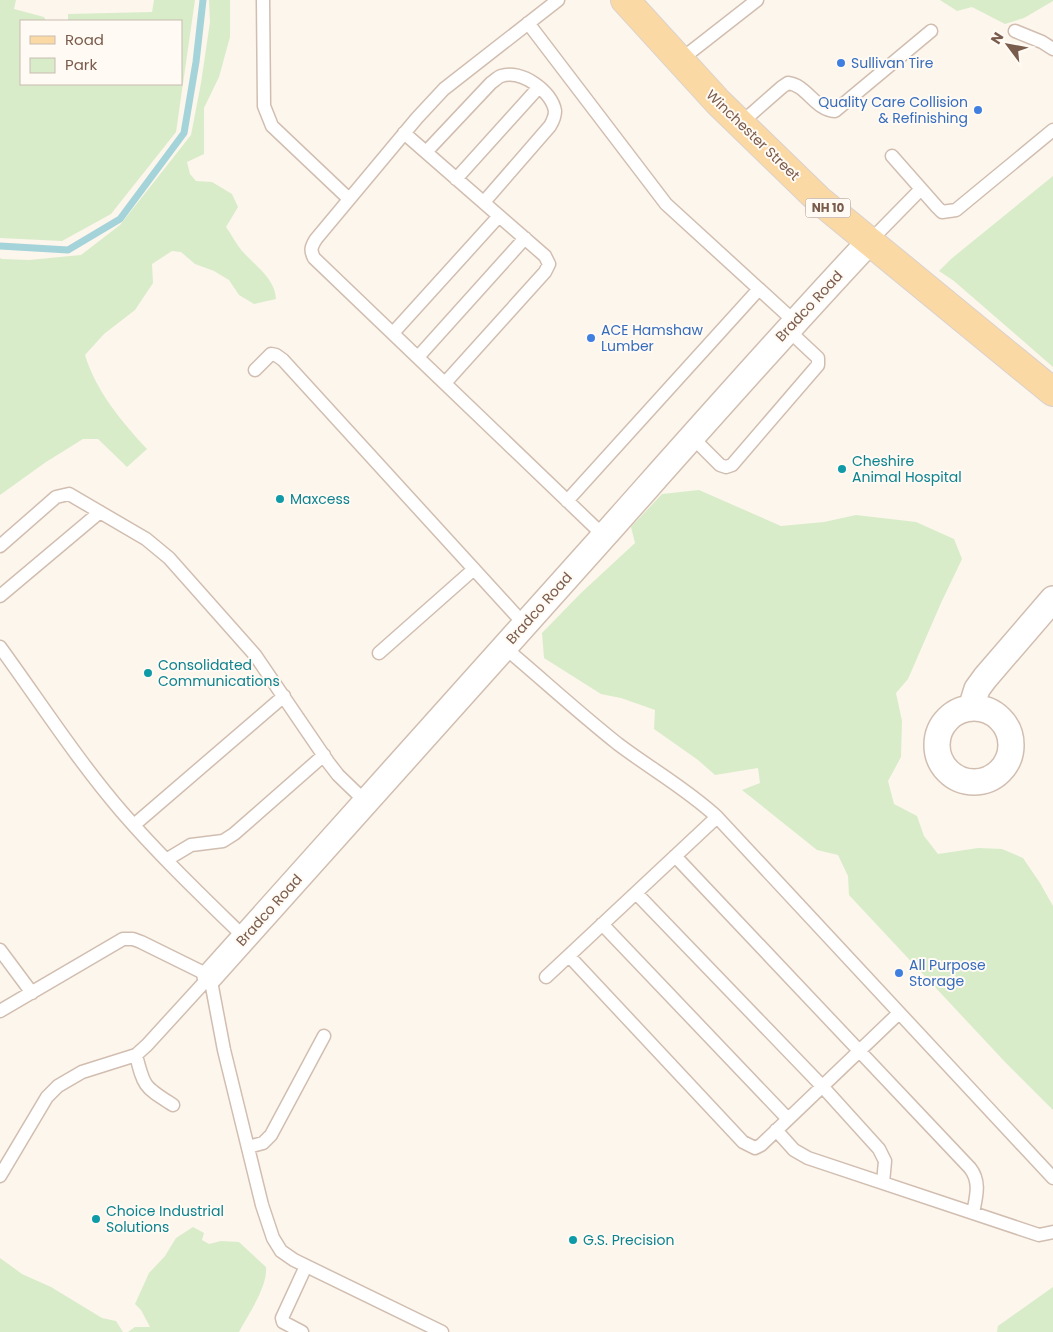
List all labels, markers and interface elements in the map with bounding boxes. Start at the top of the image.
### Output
legend [20,20,182,85]
north arrow [983,20,1033,70]
text: N [986,28,1008,48]
text: Road [65,29,104,50]
place label: Sullivan Tire [851,53,934,73]
text: Park [65,54,97,75]
marker: Sullivan Tire [835,57,847,69]
street label: Winchester Street [702,85,804,185]
place label: Quality Care Collision & Refinishing [818,92,968,128]
marker: Quality Care Collision & Refinishing [972,104,984,116]
road number: NH 10 [806,198,850,218]
street label: Bradco Road [771,266,847,346]
place label: ACE Hamshaw Lumber [601,320,703,356]
marker: ACE Hamshaw Lumber [585,332,597,344]
place label: Cheshire Animal Hospital [852,451,962,487]
marker: Cheshire Animal Hospital [836,463,848,475]
place label: Maxcess [290,489,350,509]
marker: Maxcess [274,493,286,505]
street label: Bradco Road [501,568,577,648]
place label: Consolidated Communications [158,655,280,691]
marker: Consolidated Communications [142,667,154,679]
street label: Bradco Road [231,870,307,950]
place label: All Purpose Storage [909,955,986,991]
marker: All Purpose Storage [893,967,905,979]
place label: Choice Industrial Solutions [106,1201,224,1237]
marker: Choice Industrial Solutions [90,1213,102,1225]
place label: G.S. Precision [583,1230,674,1250]
marker: G.S. Precision [567,1234,579,1246]

